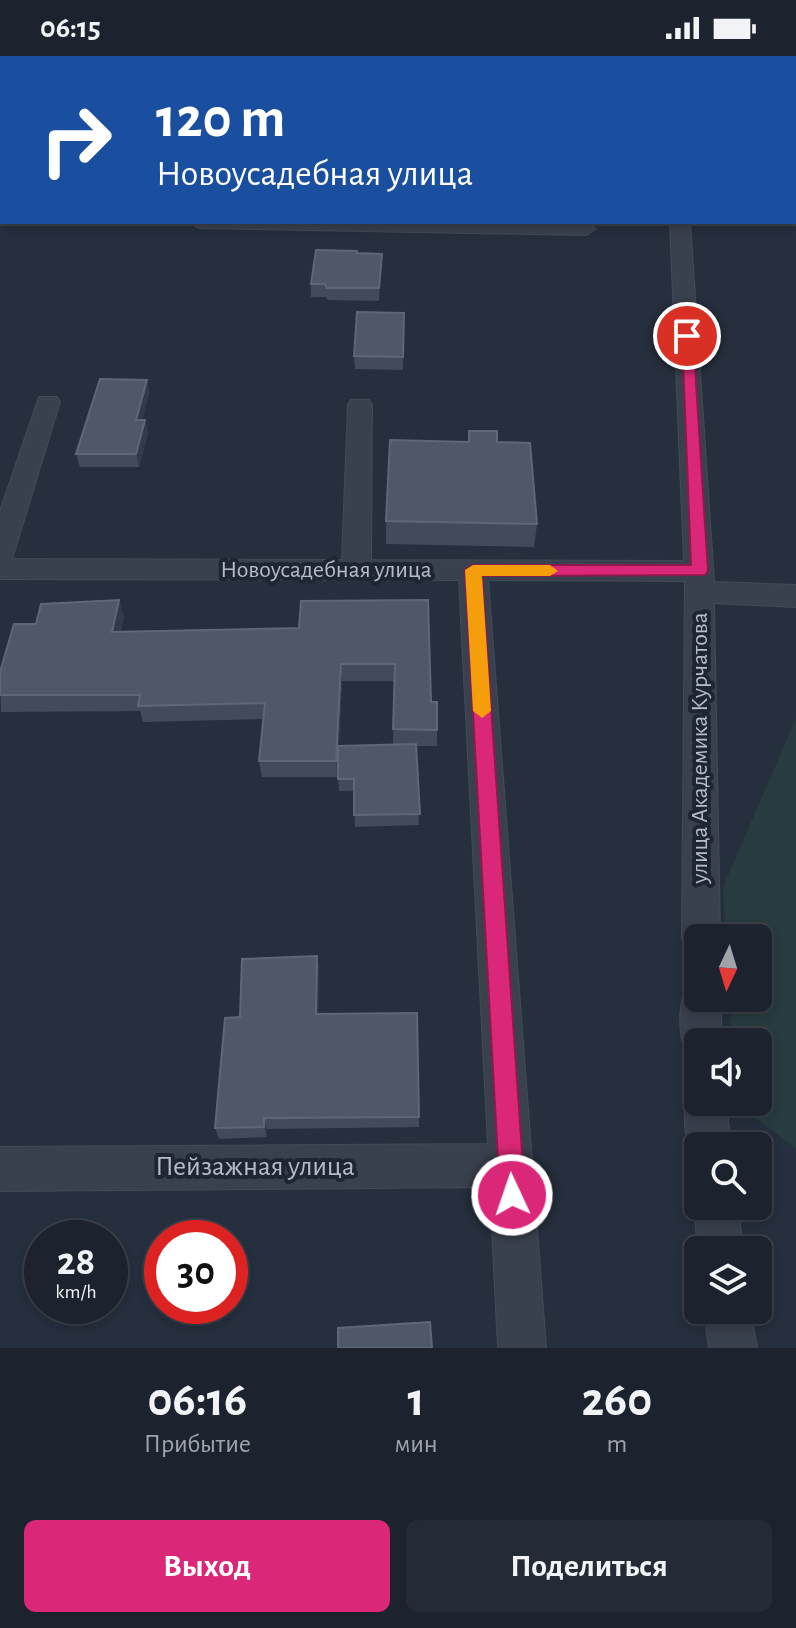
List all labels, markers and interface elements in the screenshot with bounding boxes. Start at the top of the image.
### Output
text: 06:15 [40,13,101,43]
icon: right [24,88,128,192]
text: 120 m [156,91,285,147]
text: Новоусадебная улица [156,156,473,192]
pin [653,302,721,370]
icon: arrive [665,314,709,358]
street label: Новоусадебная улица [220,558,432,582]
street label: улица Академика Курчатова [688,612,712,885]
north arrow [684,924,772,1012]
map controls [684,924,772,1324]
button: sound [684,1028,772,1116]
button: search [684,1132,772,1220]
street label: Пейзажная улица [155,1153,355,1181]
position arrow [470,1153,554,1237]
speed limit sign: 30 [144,1220,248,1324]
button: layers [684,1236,772,1324]
text: 28 [57,1242,95,1282]
text: km/h [55,1282,97,1302]
text: 06:16 [147,1377,247,1425]
text: 1 [408,1377,425,1425]
text: 260 [581,1377,652,1425]
text: Прибытие [144,1431,251,1457]
text: мин [395,1431,438,1457]
text: m [606,1431,627,1457]
button: Выход [24,1520,390,1612]
button: Поделиться [406,1520,772,1612]

